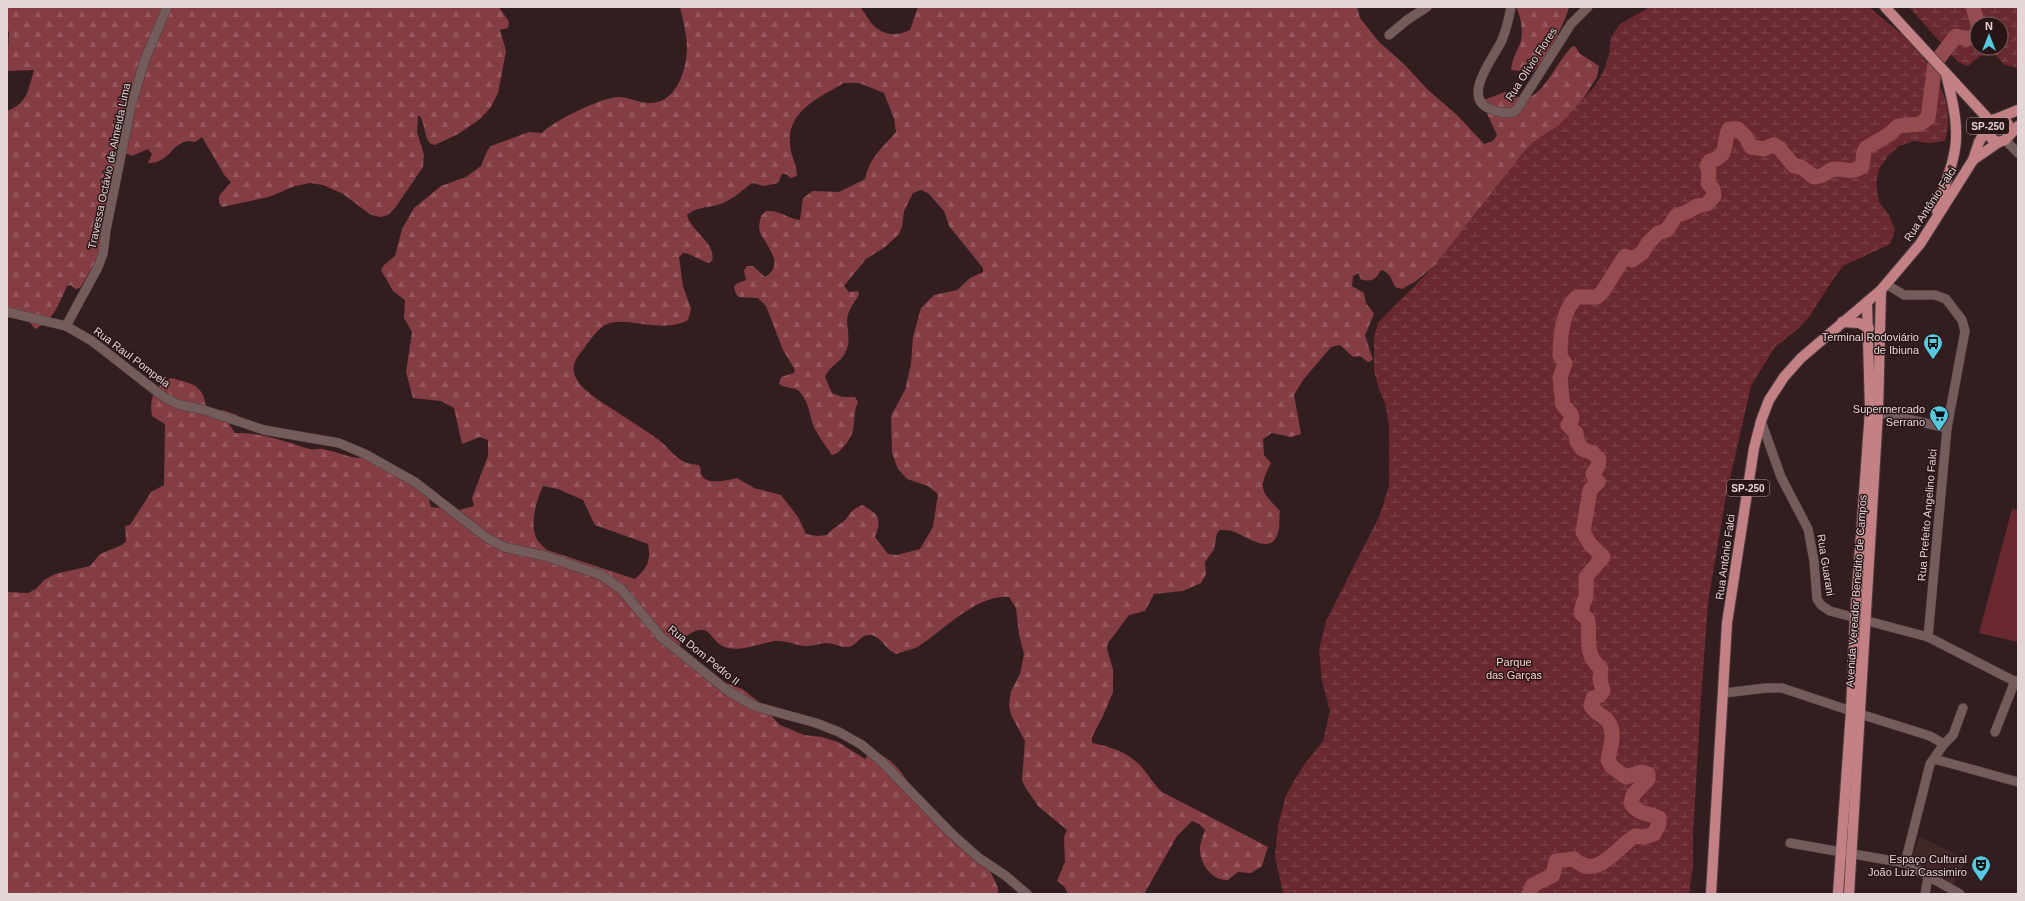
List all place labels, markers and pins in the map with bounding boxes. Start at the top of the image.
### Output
place label: Terminal Rodoviário de Ibiuna [1822,331,1920,356]
bus stop icon: Terminal Rodoviário de Ibiuna [1922,332,1944,360]
place label: Supermercado Serrano [1853,403,1925,428]
supermarket icon: Supermercado Serrano [1928,404,1950,432]
place label: Espaço Cultural João Luiz Cassimiro [1868,853,1967,878]
theatre icon: Espaço Cultural João Luiz Cassimiro [1970,854,1992,882]

